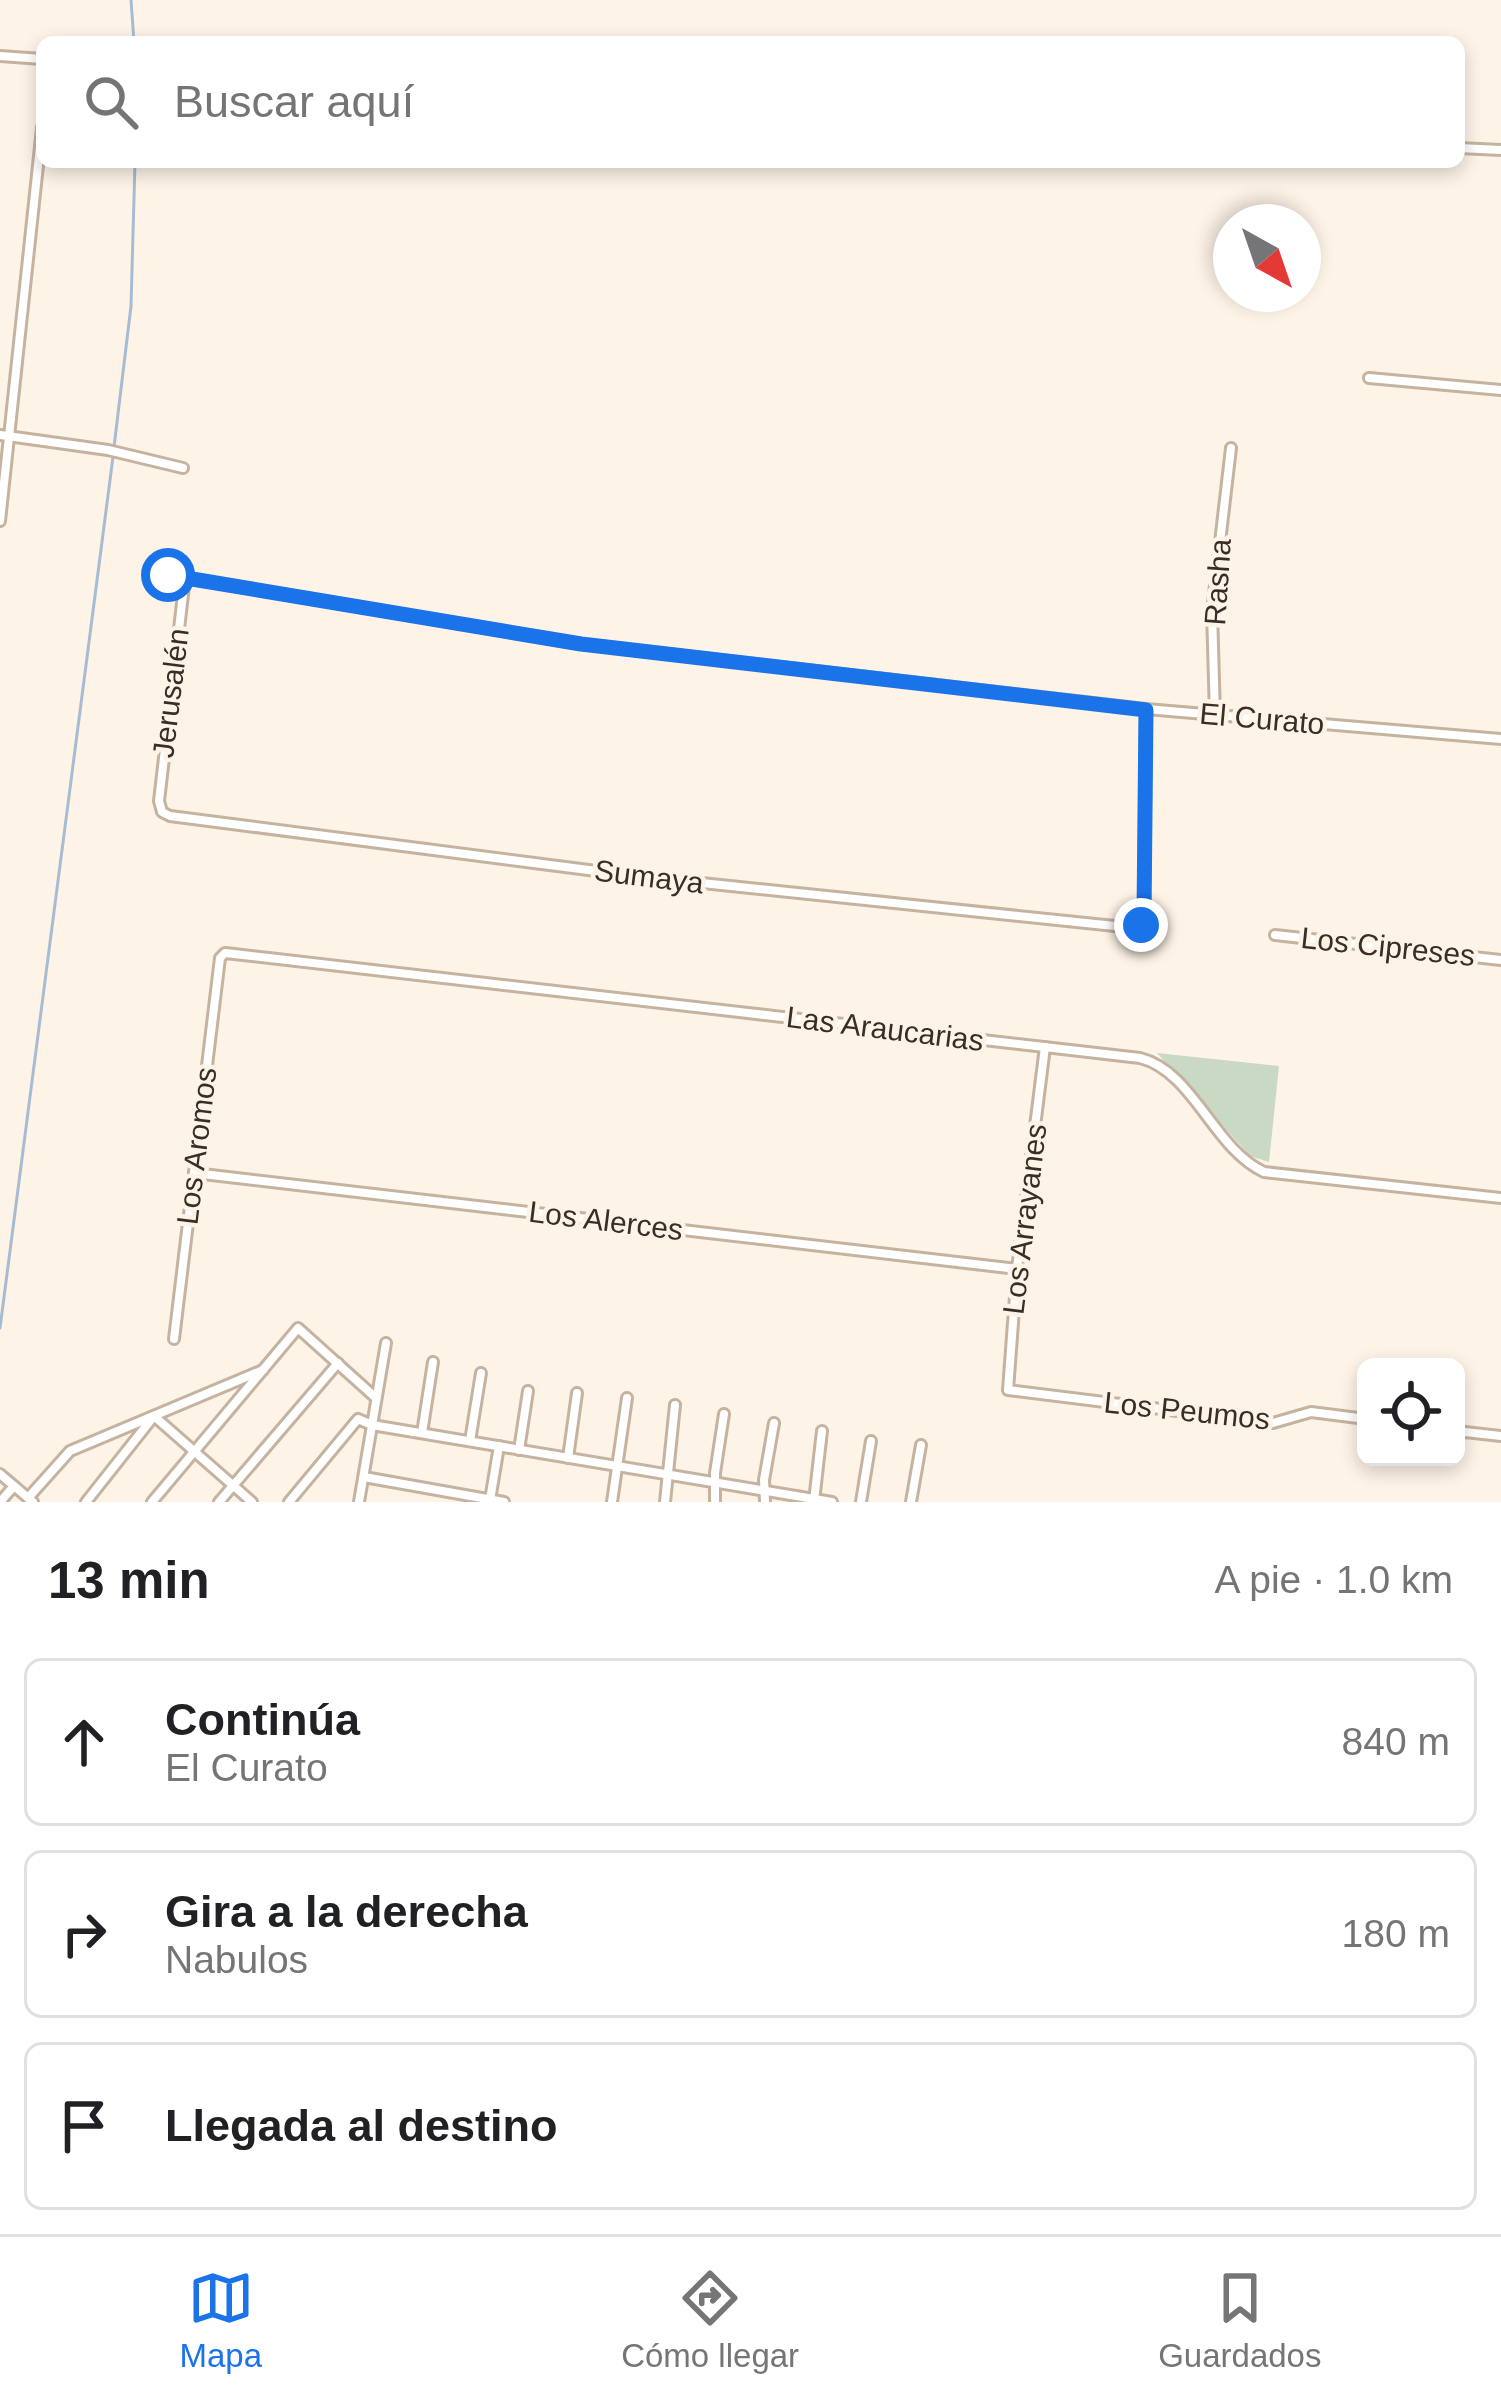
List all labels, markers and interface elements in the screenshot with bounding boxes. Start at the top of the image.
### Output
search box [36,36,1465,168]
icon: search [78,69,144,135]
text: Buscar aquí [174,76,414,127]
north arrow [1213,204,1321,312]
street label: Rasha [1198,537,1237,626]
route start [141,548,195,602]
street label: Jerusalén [146,626,195,760]
street label: El Curato [1198,697,1326,740]
street label: Sumaya [592,853,706,900]
route end [1114,898,1168,952]
street label: Los Cipreses [1299,921,1477,972]
street label: Las Araucarias [785,1000,986,1057]
street label: Los Aromos [170,1065,223,1227]
street label: Los Arrayanes [996,1122,1053,1316]
street label: Los Alerces [527,1195,685,1246]
map controls [1357,1358,1465,1466]
button: locate [1357,1358,1465,1466]
street label: Los Peumos [1102,1385,1272,1436]
text: 13 min [48,1552,210,1609]
text: A pie · 1.0 km [1215,1558,1453,1601]
text: Continúa [165,1694,360,1745]
icon: ahead [51,1709,117,1775]
text: 840 m [1342,1720,1450,1763]
text: El Curato [165,1746,328,1789]
text: Gira a la derecha [165,1886,528,1937]
icon: right [51,1901,117,1967]
text: 180 m [1342,1912,1450,1955]
text: Nabulos [165,1938,308,1981]
icon: arrive [51,2093,117,2159]
text: Llegada al destino [165,2100,558,2151]
tab: Mapa [180,2265,262,2375]
tab: Cómo llegar [621,2265,799,2375]
tab: Guardados [1158,2265,1321,2375]

